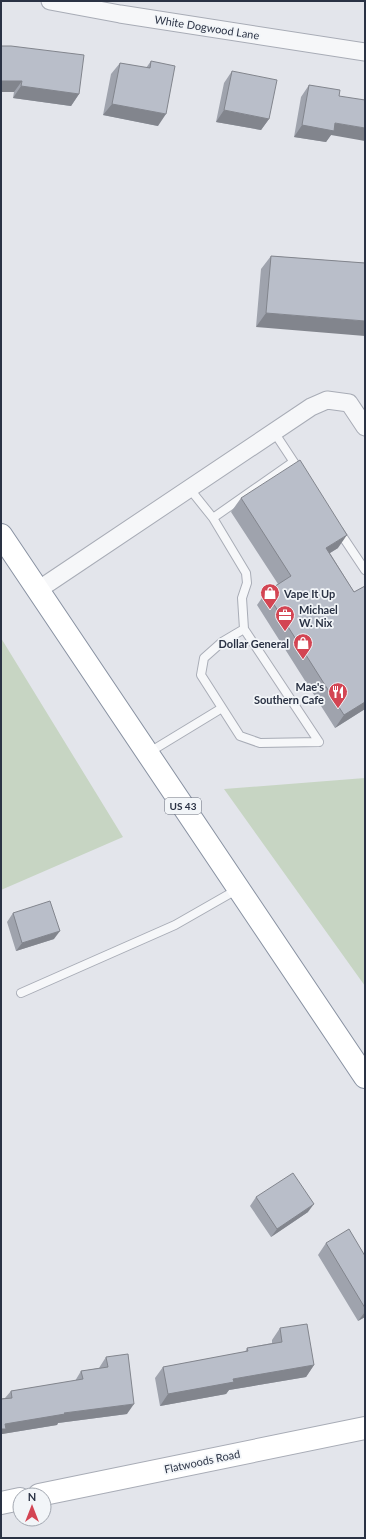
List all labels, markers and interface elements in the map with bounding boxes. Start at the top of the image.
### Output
street label: White Dogwood Lane [154,12,261,42]
shop icon: Vape It Up [259,582,281,610]
place label: Vape It Up [283,587,335,600]
place label: Michael W. Nix [299,603,338,629]
office icon: Michael W. Nix [274,604,296,632]
shop icon: Dollar General [292,632,314,660]
place label: Dollar General [219,637,289,650]
place label: Mae's Southern Cafe [254,680,324,706]
restaurant icon: Mae's Southern Cafe [327,681,349,709]
road number: US 43 [165,798,201,814]
street label: Flatwoods Road [163,1447,241,1475]
north arrow [12,1487,52,1527]
text: N [28,1490,36,1503]

